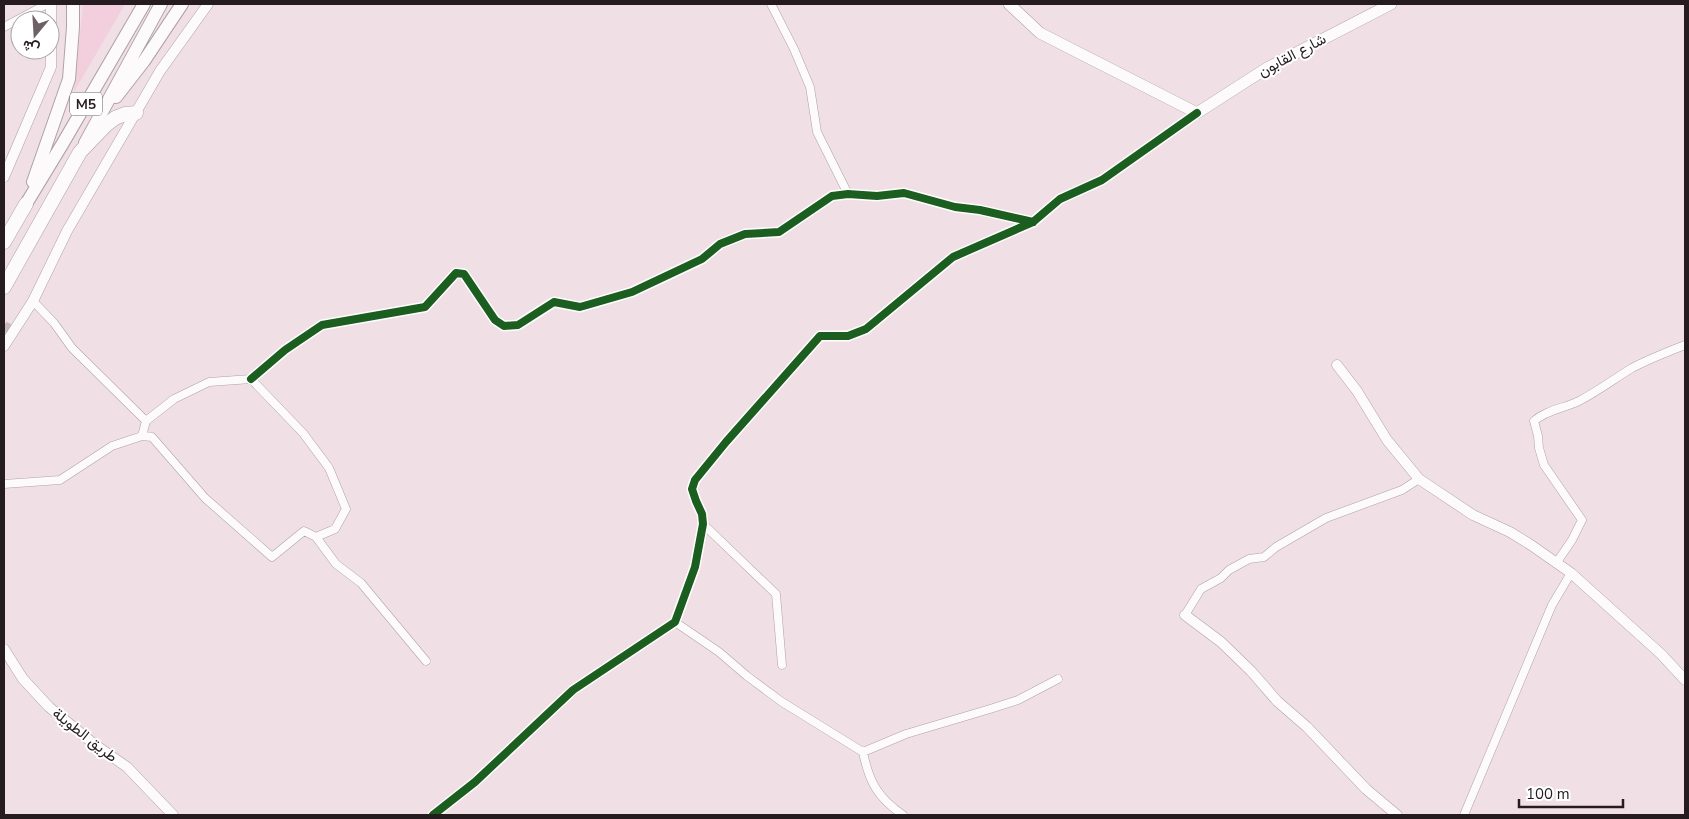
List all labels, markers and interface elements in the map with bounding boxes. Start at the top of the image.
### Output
north arrow [10,10,60,60]
street label: شارع القابون [1254,29,1330,82]
text: ش [20,35,42,59]
road number: M5 [70,92,102,116]
street label: طريق الطويلة [48,703,122,767]
scale bar [1519,776,1623,808]
text: 100 m [1526,784,1570,804]

